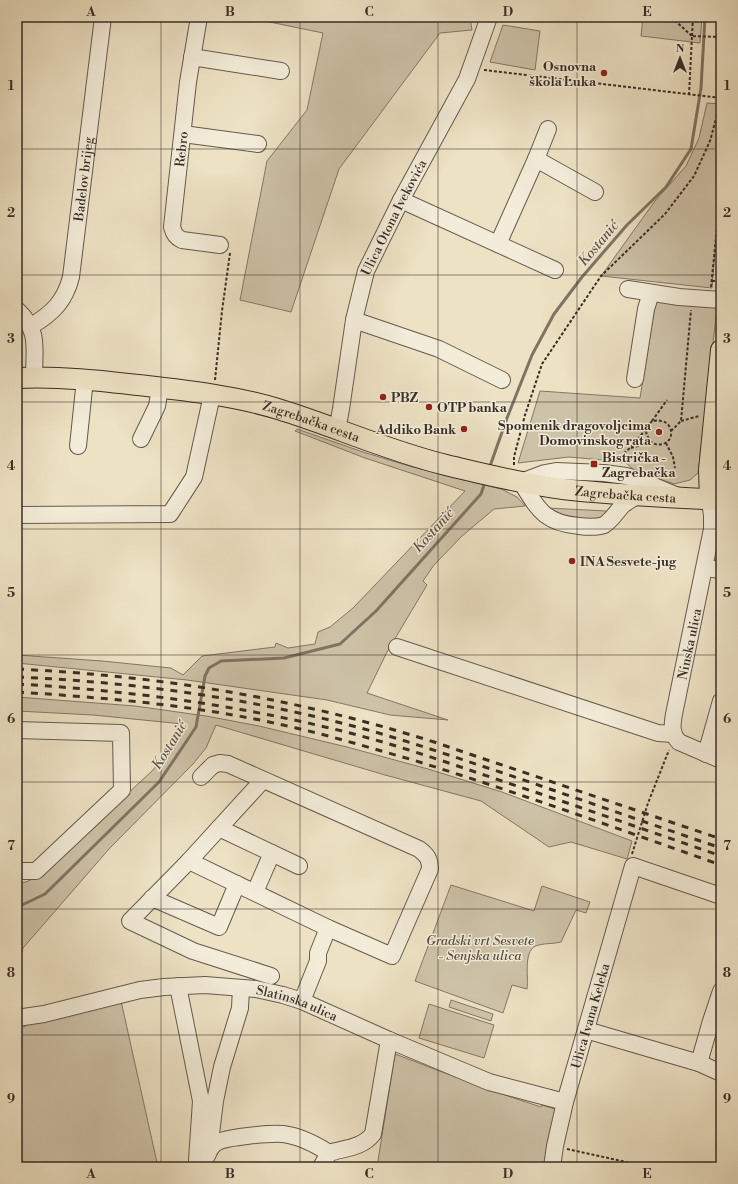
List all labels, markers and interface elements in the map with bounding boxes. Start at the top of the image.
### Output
text: A [85,4,96,20]
text: B [225,4,235,20]
text: C [364,4,374,20]
text: D [503,4,513,20]
text: E [642,4,652,20]
north arrow [660,38,700,78]
text: N [676,42,685,56]
place label: Osnovna škola Luka [529,59,597,90]
marker: Osnovna škola Luka [599,68,609,78]
text: 1 [8,78,15,94]
text: 1 [724,78,731,94]
street label: Rebro [172,131,192,168]
street label: Badelov brijeg [71,136,97,223]
street label: Ulica Otona Ivekovića [358,157,431,278]
text: 2 [7,205,15,221]
text: 2 [723,205,731,221]
water label: Kostanić [575,216,624,270]
text: 3 [7,331,15,347]
text: 3 [723,331,731,347]
place label: PBZ [391,390,419,406]
marker: PBZ [378,392,388,402]
street label: Zagrebačka cesta [261,398,362,446]
place label: OTP banka [437,400,508,416]
marker: OTP banka [424,402,434,412]
place label: Spomenik dragovoljcima Domovinskog rata [498,418,652,449]
place label: Addiko Bank [375,422,457,438]
marker: Addiko Bank [459,424,469,434]
marker: Spomenik dragovoljcima Domovinskog rata [654,427,664,437]
place label: Bistrička - Zagrebačka [602,450,677,481]
text: 4 [7,458,16,474]
text: 4 [723,458,732,474]
marker: Bistrička - Zagrebačka [589,459,599,469]
street label: Zagrebačka cesta [574,483,677,507]
water label: Kostanić [409,504,459,557]
place label: INA Sesvete-jug [580,554,677,570]
marker: INA Sesvete-jug [567,556,577,566]
text: 5 [7,585,15,601]
text: 5 [723,585,731,601]
street label: Ninska ulica [675,607,705,681]
text: 6 [7,711,15,727]
text: 6 [723,711,731,727]
water label: Kostanić [148,717,192,773]
text: 7 [7,838,15,854]
text: 7 [723,838,731,854]
park label: Gradski vrt Sesvete - Senjska ulica [426,933,534,964]
street label: Ulica Ivana Keleka [568,961,614,1071]
text: 8 [7,965,15,981]
text: 8 [723,965,731,981]
street label: Slatinska ulica [255,982,340,1025]
text: 9 [7,1091,15,1107]
text: 9 [723,1091,731,1107]
text: A [85,1166,96,1182]
text: B [225,1166,235,1182]
text: C [364,1166,374,1182]
text: D [503,1166,513,1182]
text: E [642,1166,652,1182]

